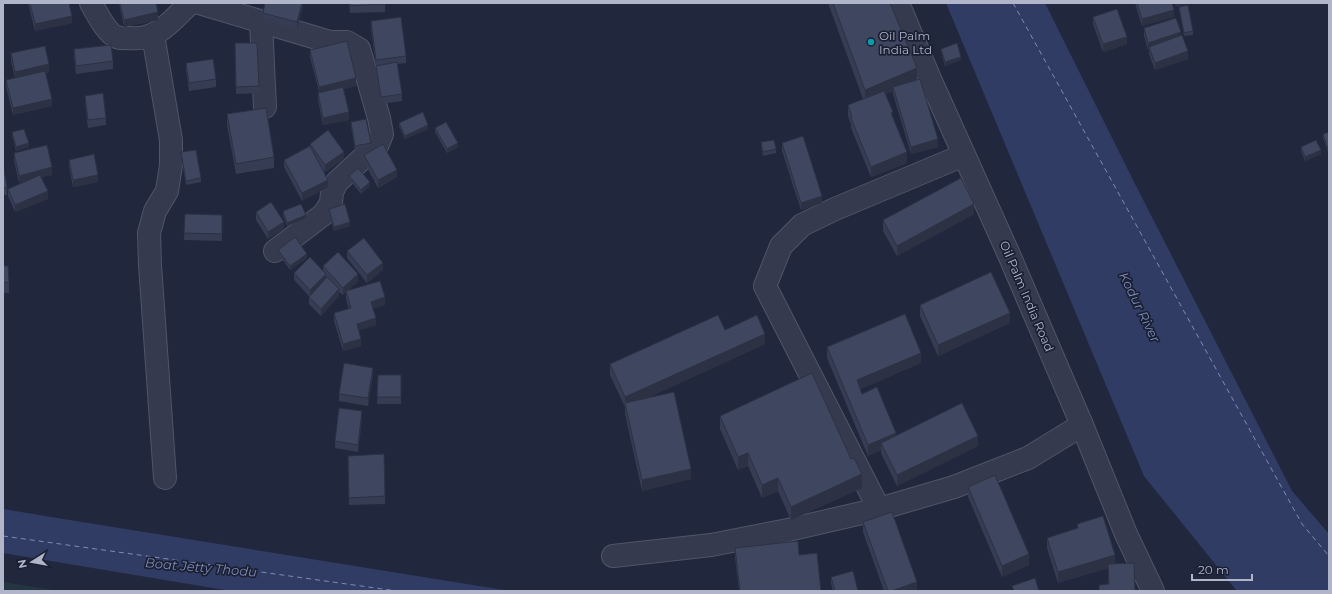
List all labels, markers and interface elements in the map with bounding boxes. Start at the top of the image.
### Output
place label: Oil Palm India Ltd [879,28,932,57]
marker: Oil Palm India Ltd [866,37,876,47]
street label: Oil Palm India Road [997,238,1057,354]
water label: Kodur River [1116,269,1164,345]
north arrow [12,542,52,582]
water label: Boat Jetty Thodu [145,554,258,580]
scale bar [1192,556,1252,582]
text: N [14,558,30,570]
text: 20 m [1198,562,1229,577]

